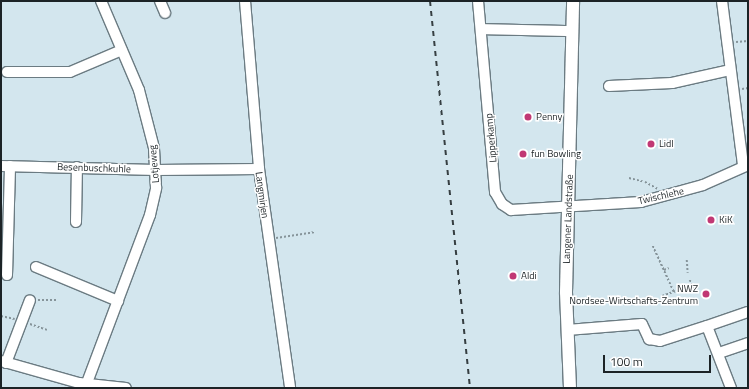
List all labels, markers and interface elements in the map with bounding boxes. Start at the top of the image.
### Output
place label: Penny [536,111,562,123]
marker: Penny [523,112,533,122]
street label: Lipperkamp [483,113,499,163]
place label: Lidl [659,138,674,150]
marker: Lidl [646,139,656,149]
street label: Lotjeweg [146,144,162,184]
place label: fun Bowling [531,148,581,160]
marker: fun Bowling [518,149,528,159]
street label: Besenbuschkuhle [57,161,131,175]
street label: Langmirjen [253,171,271,219]
street label: Langener Landstraße [560,174,576,264]
street label: Twischlehe [637,185,685,207]
place label: KiK [719,214,733,226]
marker: KiK [706,215,716,225]
place label: Aldi [521,270,537,282]
marker: Aldi [508,271,518,281]
place label: NWZ Nordsee-Wirtschafts-Zentrum [569,282,698,306]
marker: NWZ Nordsee-Wirtschafts-Zentrum [701,289,711,299]
scale bar [605,347,713,373]
text: 100 m [610,352,643,371]

